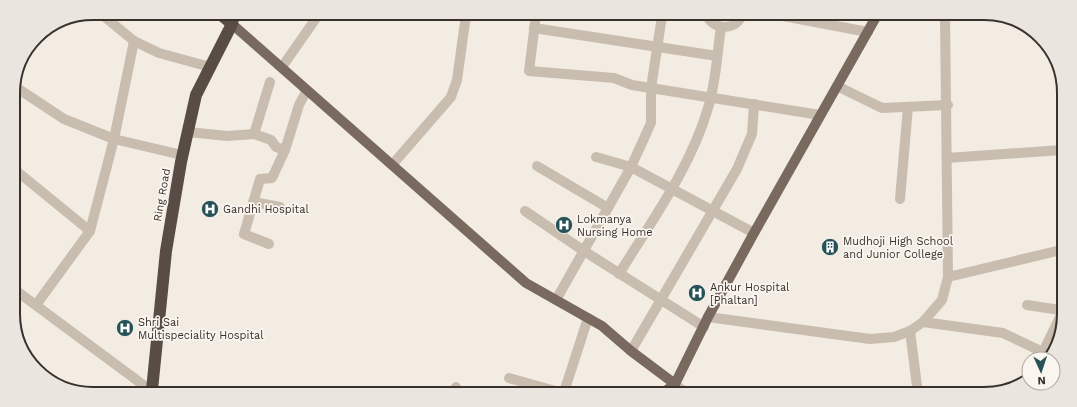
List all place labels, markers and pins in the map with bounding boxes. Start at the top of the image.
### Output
hospital icon: Gandhi Hospital [200,199,220,219]
place label: Gandhi Hospital [223,203,309,216]
place label: Lokmanya Nursing Home [577,213,653,239]
hospital icon: Lokmanya Nursing Home [554,215,574,235]
place label: Mudhoji High School and Junior College [843,235,954,261]
building icon: Mudhoji High School and Junior College [820,237,840,257]
place label: Ankur Hospital [Phaltan] [710,281,790,307]
hospital icon: Ankur Hospital [Phaltan] [687,283,707,303]
place label: Shri Sai Multispeciality Hospital [138,316,264,342]
hospital icon: Shri Sai Multispeciality Hospital [115,318,135,338]

